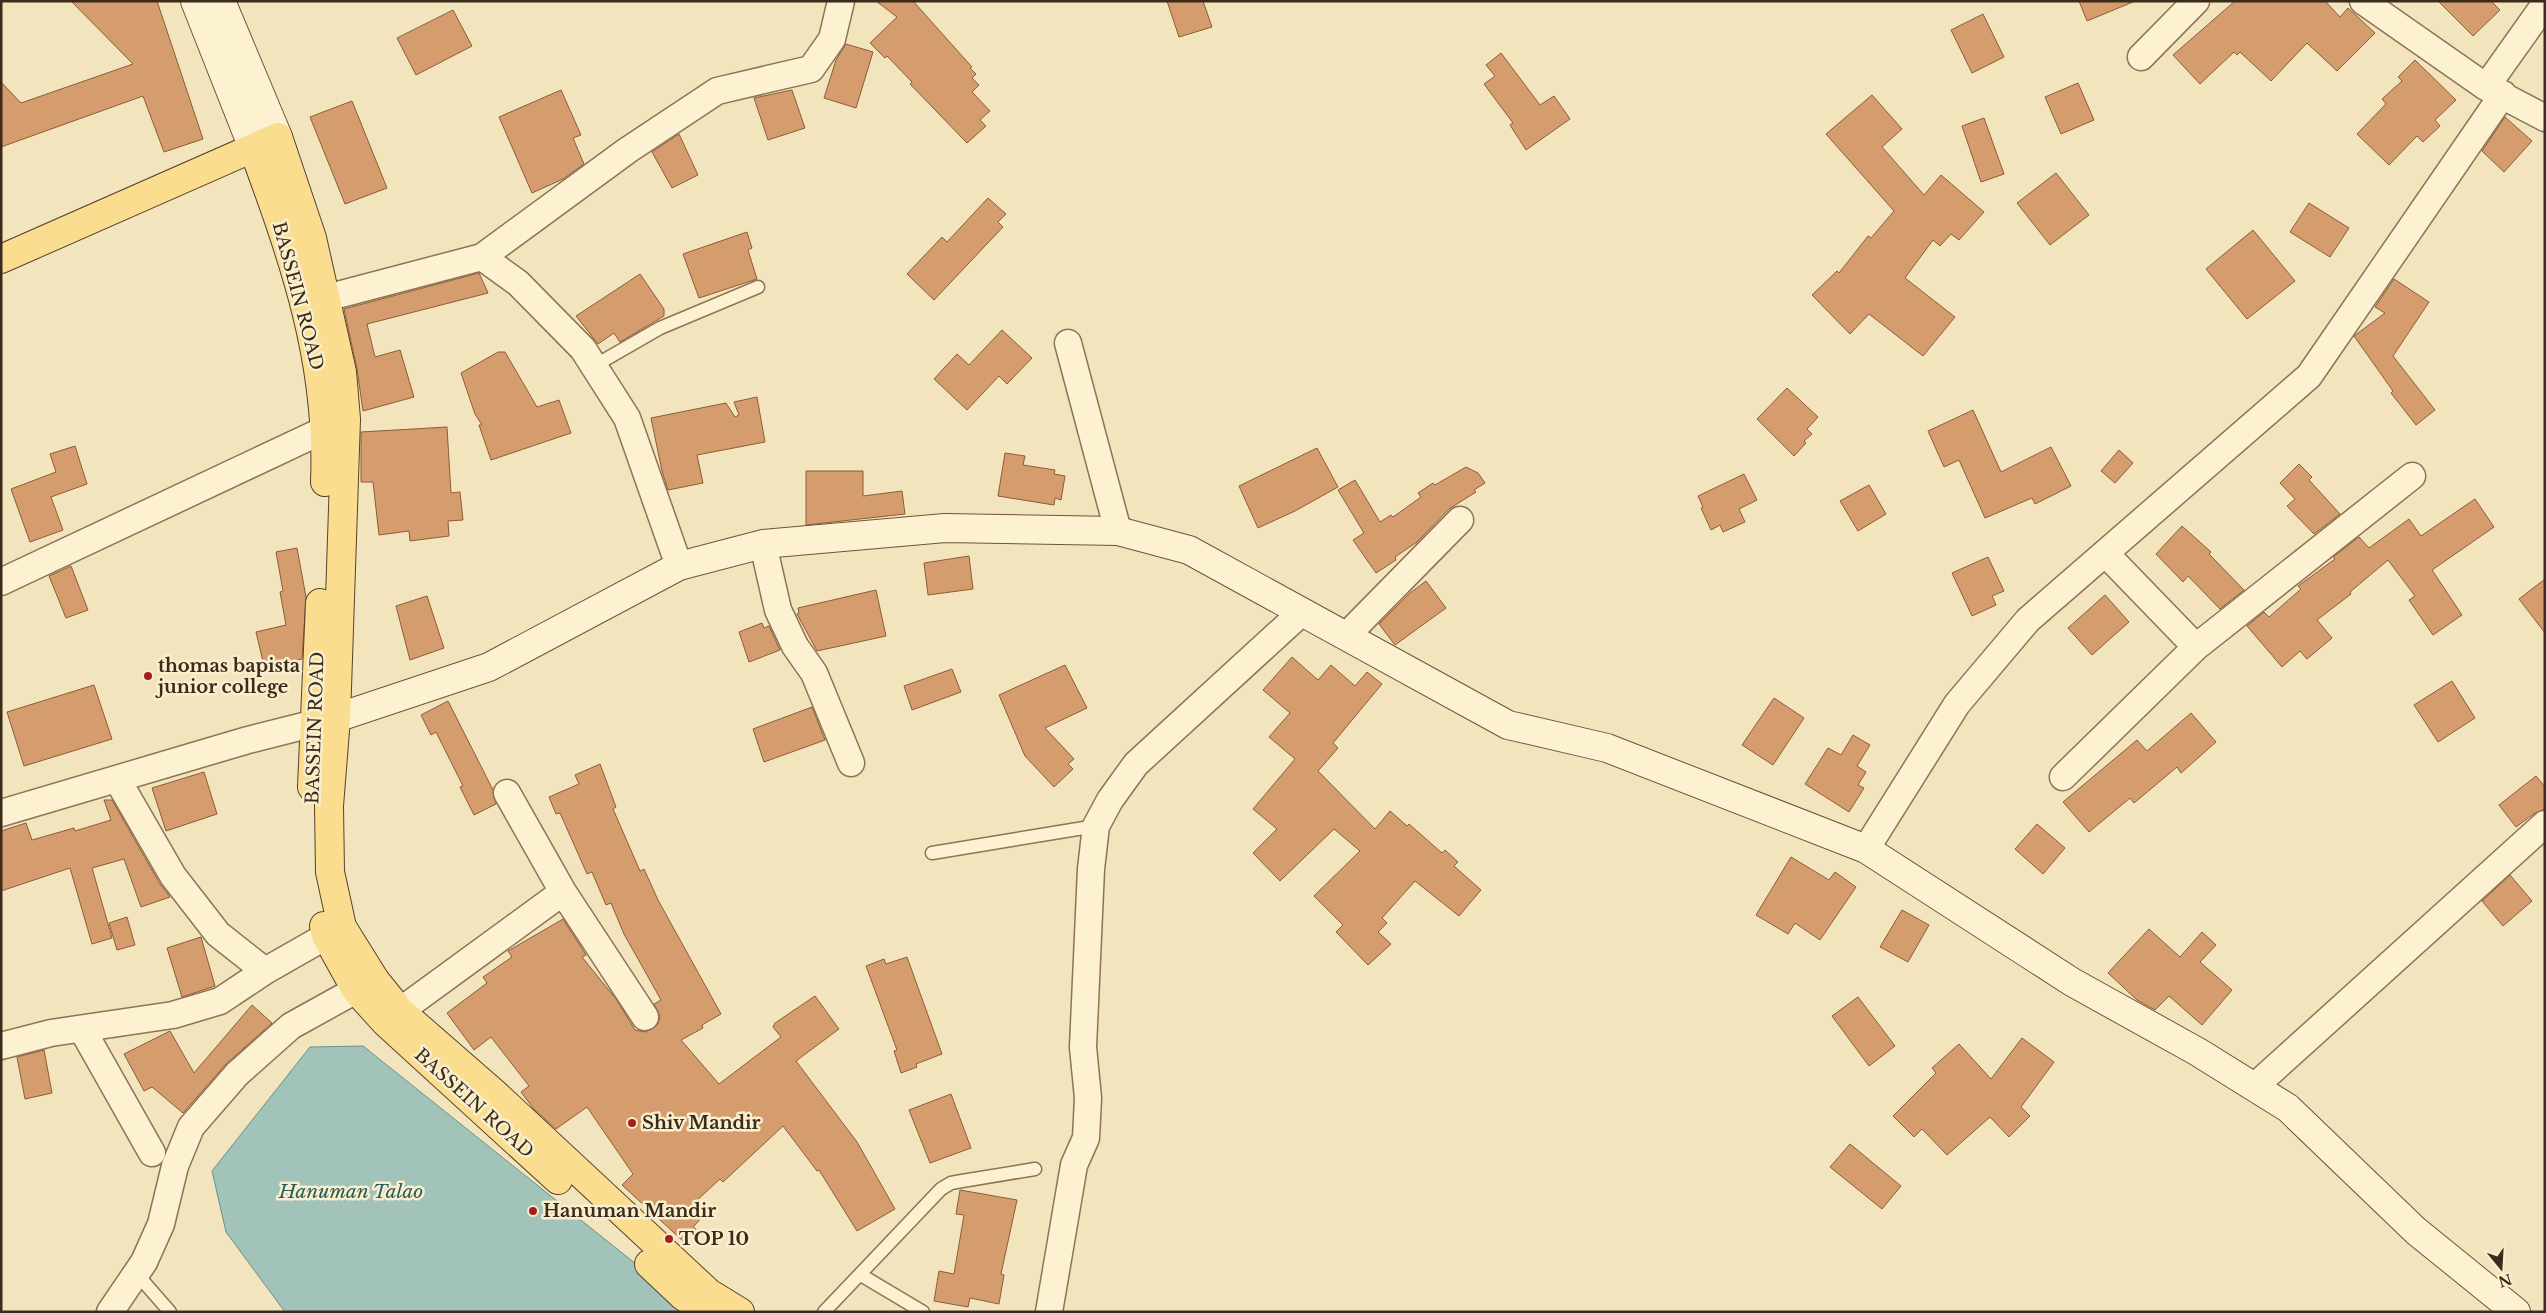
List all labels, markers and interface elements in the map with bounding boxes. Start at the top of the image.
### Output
street label: BASSEIN ROAD [268,219,328,373]
street label: BASSEIN ROAD [301,651,329,805]
place label: thomas bapista junior college [155,655,301,698]
marker: thomas bapista junior college [142,670,154,682]
street label: BASSEIN ROAD [410,1044,538,1162]
place label: Shiv Mandir [642,1112,761,1134]
marker: Shiv Mandir [626,1117,638,1129]
water label: Hanuman Talao [278,1180,423,1203]
place label: Hanuman Mandir [543,1200,716,1222]
marker: Hanuman Mandir [527,1205,539,1217]
place label: TOP 10 [679,1228,749,1250]
marker: TOP 10 [663,1233,675,1245]
north arrow [2476,1243,2526,1293]
text: N [2496,1270,2514,1291]

